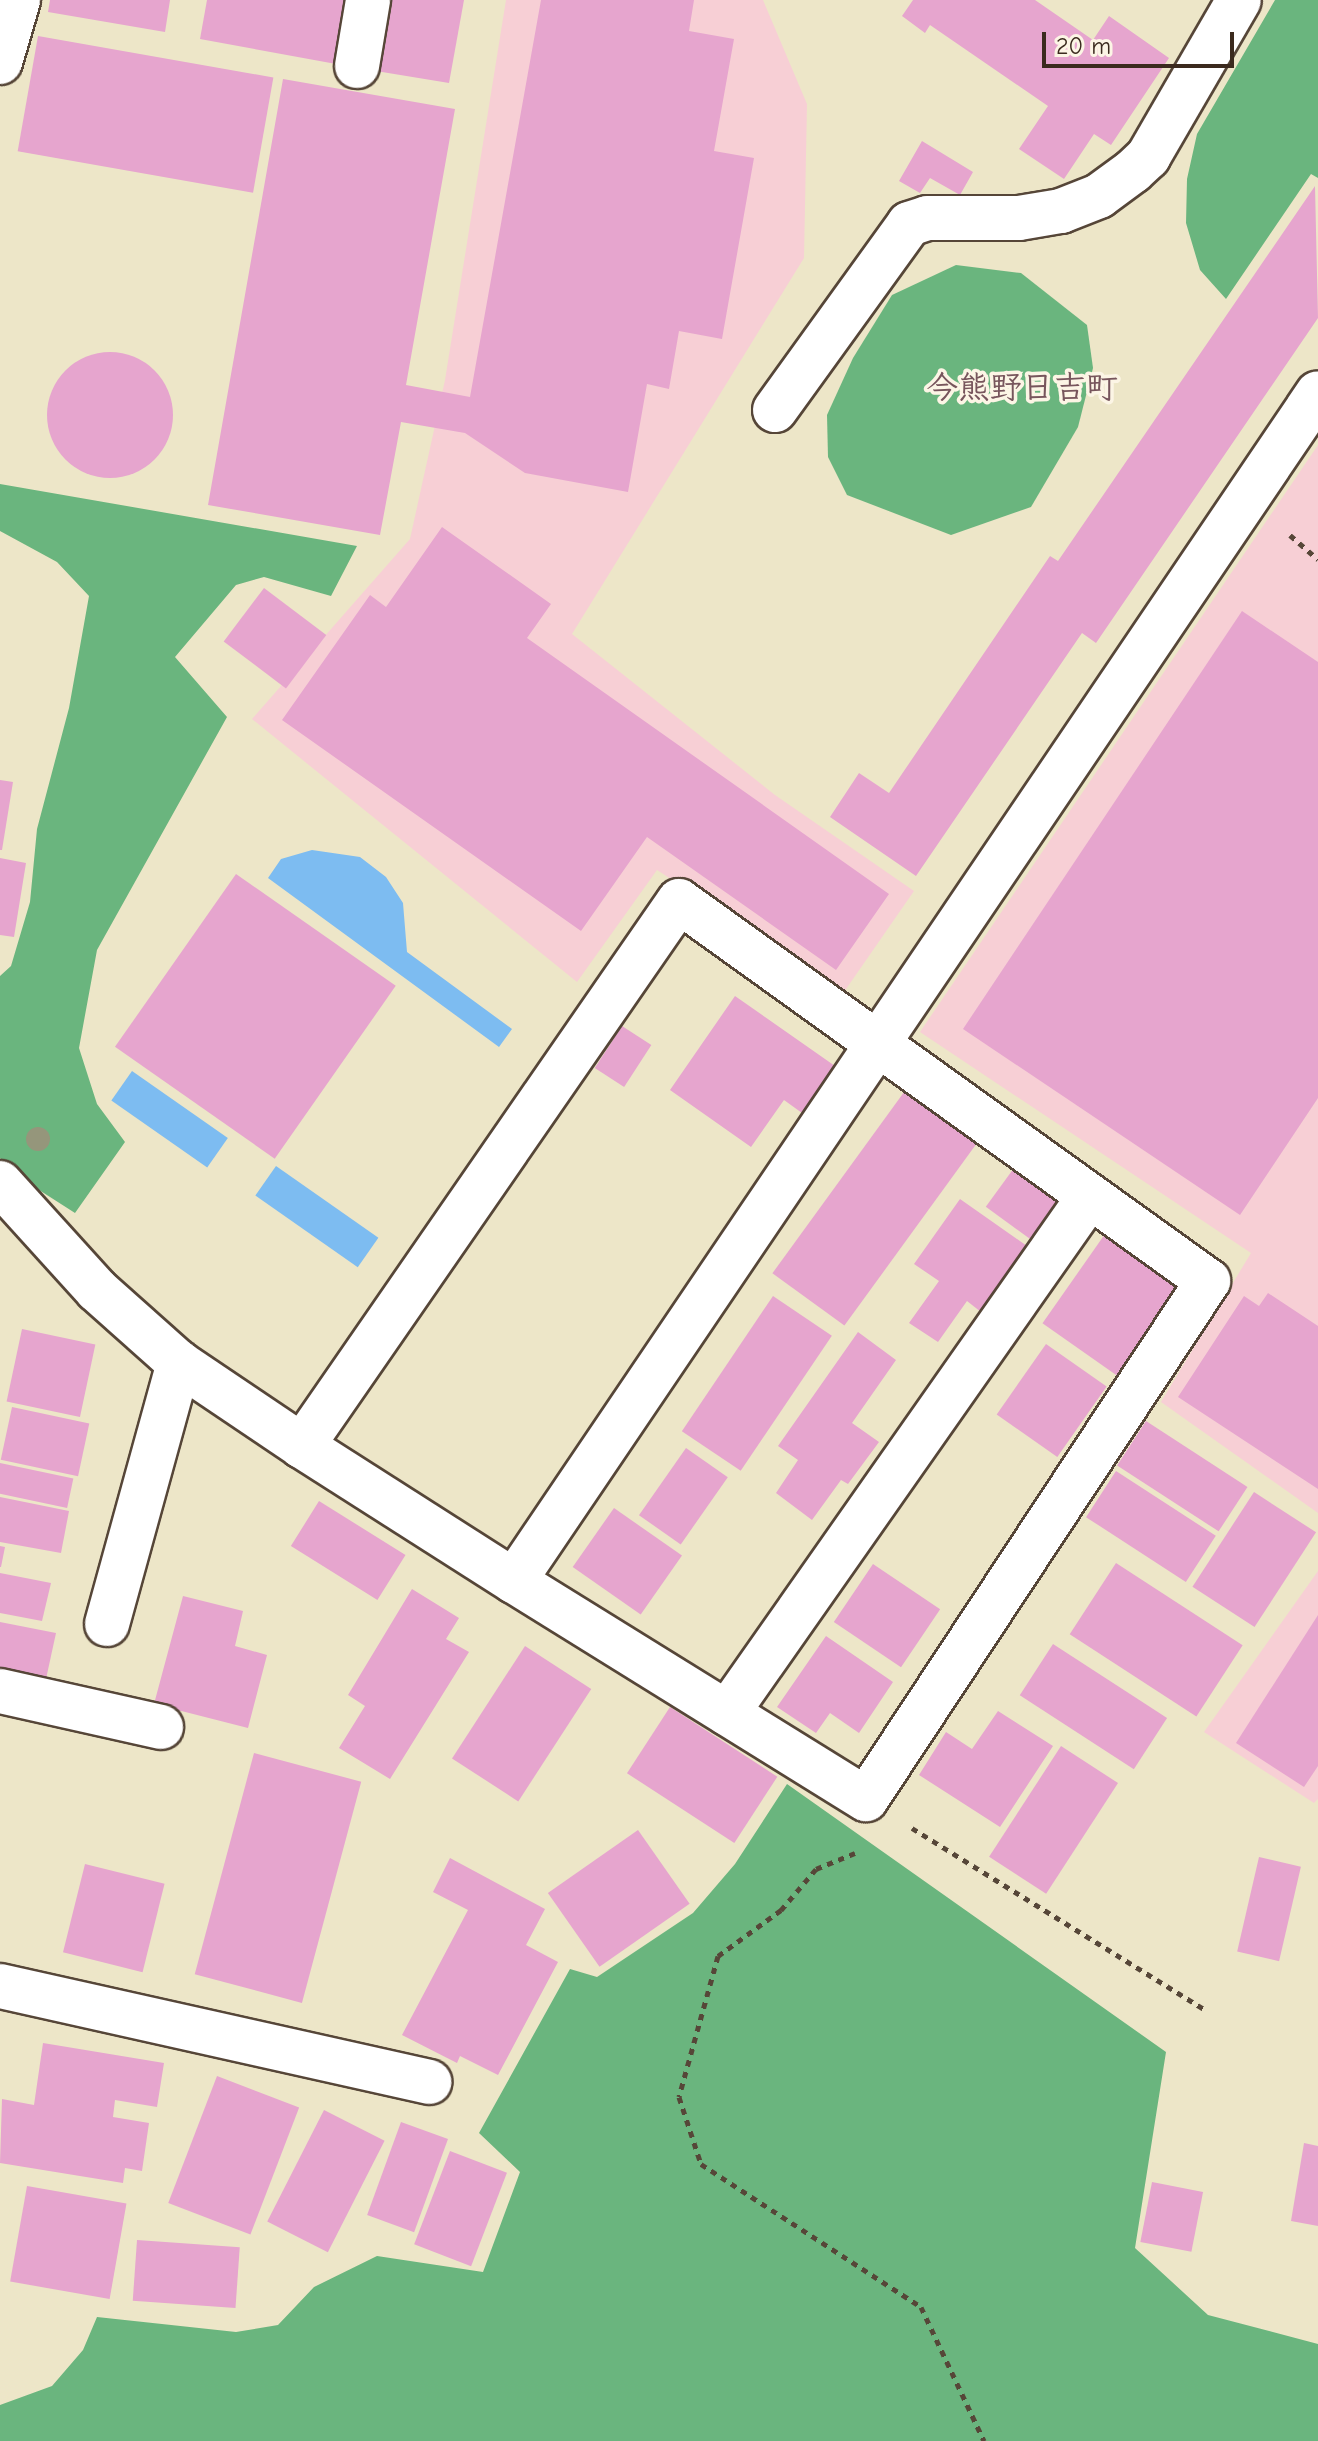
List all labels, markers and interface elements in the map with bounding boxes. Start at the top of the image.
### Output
scale bar [1046,16,1238,66]
text: 20 m [1056,32,1111,60]
district label: 今熊野日吉町 [926,369,1118,407]

